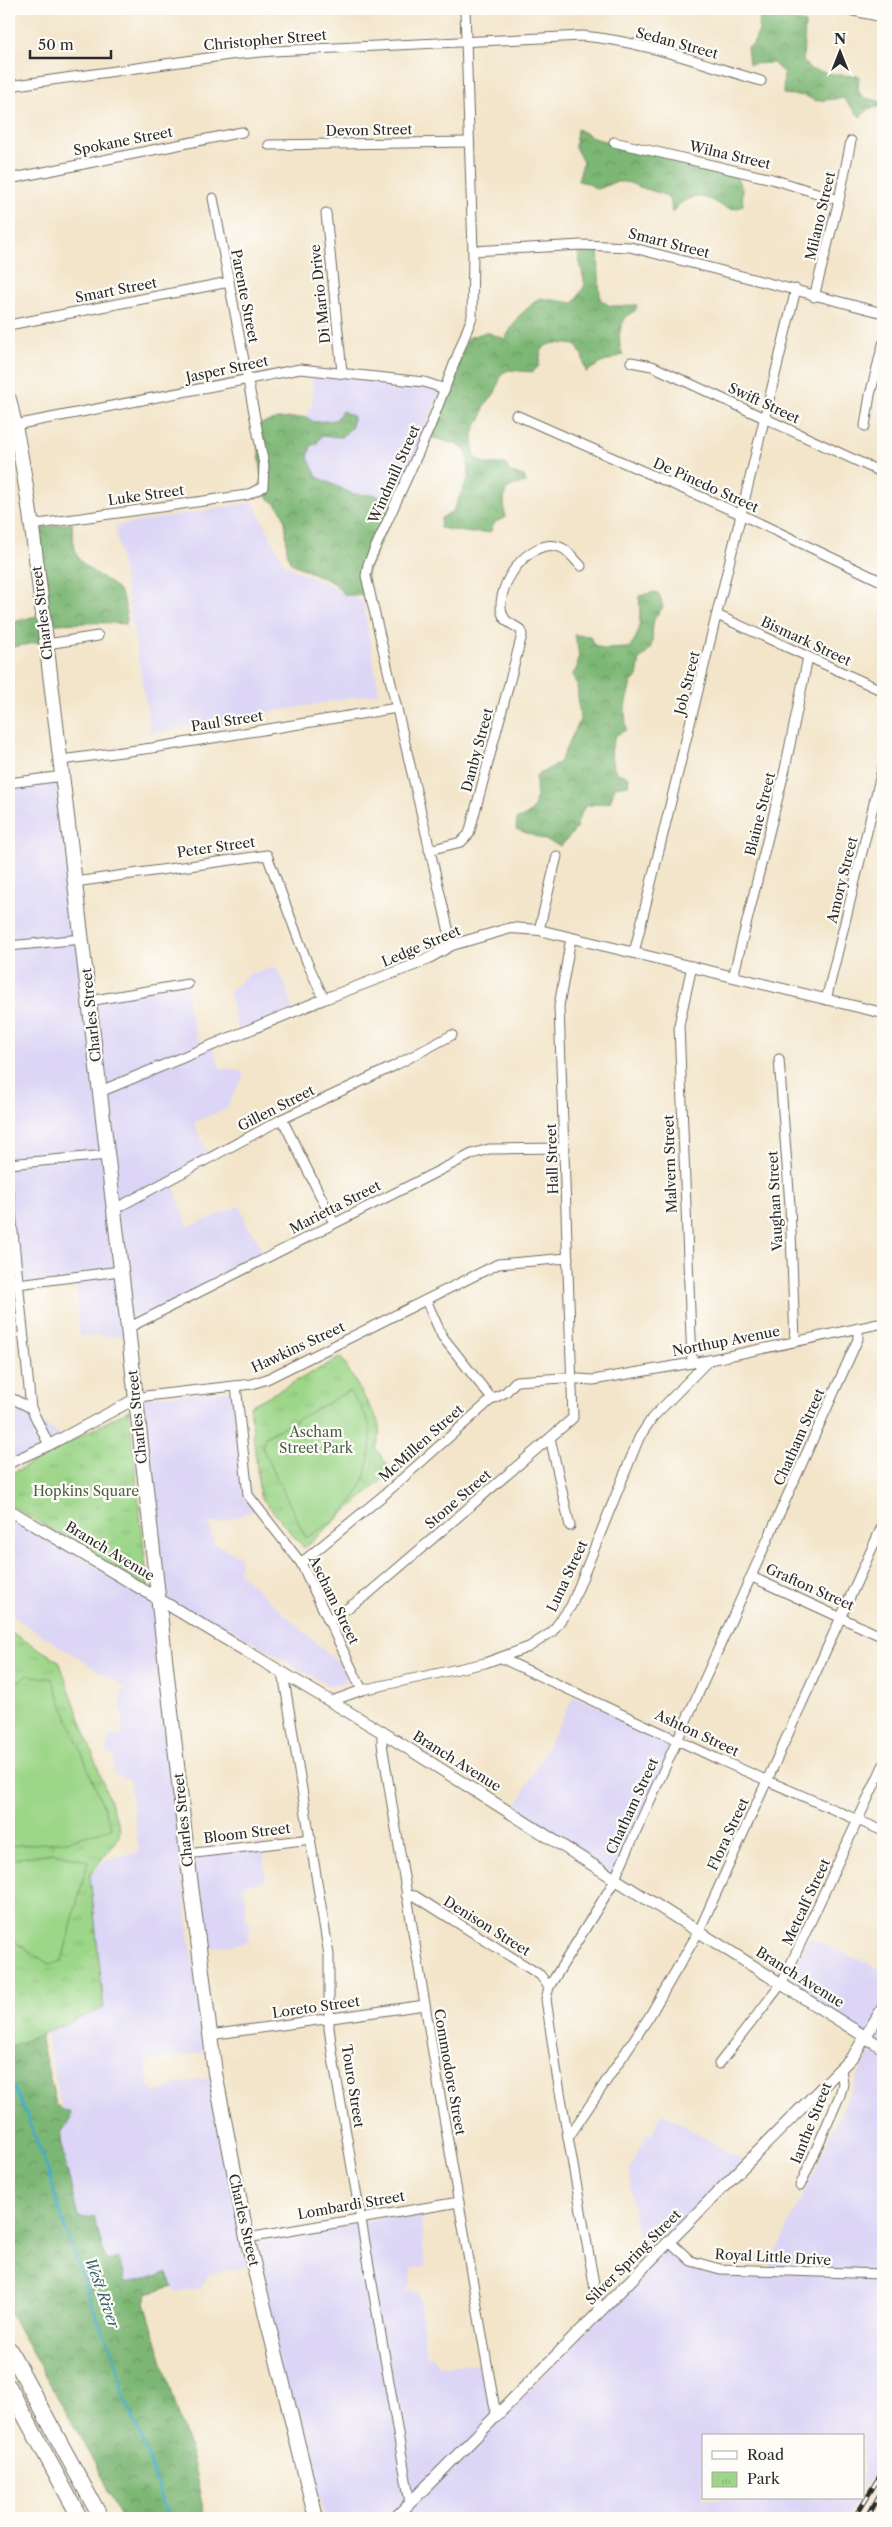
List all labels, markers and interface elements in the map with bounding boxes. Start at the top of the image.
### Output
street label: Sedan Street [634,23,720,63]
street label: Christopher Street [203,26,327,54]
scale bar [30,28,111,60]
north arrow [814,28,864,78]
text: N [834,30,846,48]
text: 50 m [38,35,74,54]
street label: Devon Street [325,120,413,140]
street label: Spokane Street [72,123,174,159]
street label: Wilna Street [687,137,773,173]
street label: Milano Street [801,170,839,262]
street label: Smart Street [627,224,712,262]
street label: Di Mario Drive [306,243,334,344]
street label: Parente Street [227,248,263,344]
street label: Smart Street [74,273,159,307]
street label: Jasper Street [182,351,270,387]
street label: Swift Street [725,379,803,427]
street label: Windmill Street [364,422,424,527]
street label: De Pinedo Street [650,454,762,516]
street label: Luke Street [107,481,185,509]
street label: Charles Street [27,565,57,661]
street label: Bismark Street [758,612,854,670]
street label: Job Street [670,649,704,719]
street label: Paul Street [190,706,264,736]
street label: Danby Street [457,706,497,794]
street label: Blaine Street [741,770,779,858]
street label: Peter Street [176,833,256,861]
street label: Amory Street [822,835,861,926]
street label: Ledge Street [379,921,463,971]
street label: Charles Street [77,967,105,1063]
street label: Gillen Street [235,1081,317,1135]
street label: Malvern Street [659,1114,681,1214]
street label: Hall Street [542,1123,562,1195]
street label: Vaughan Street [763,1150,787,1253]
street label: Marietta Street [286,1176,384,1238]
street label: Hawkins Street [248,1317,348,1377]
street label: Northup Avenue [671,1322,782,1360]
street label: Charles Street [123,1369,151,1465]
street label: Chatham Street [770,1386,828,1488]
street label: McMillen Street [375,1400,467,1486]
park label: Ascham Street Park [279,1423,354,1457]
street label: Stone Street [421,1465,495,1533]
park label: Hopkins Square [33,1482,139,1500]
street label: Branch Avenue [62,1517,158,1585]
street label: Luna Street [543,1537,591,1615]
street label: Ascham Street [304,1552,363,1647]
street label: Grafton Street [763,1559,857,1615]
street label: Ashton Street [651,1705,742,1760]
street label: Branch Avenue [410,1727,505,1795]
street label: Chatham Street [602,1755,662,1857]
street label: Charles Street [169,1772,197,1868]
street label: Flora Street [703,1795,753,1873]
street label: Bloom Street [203,1819,292,1847]
street label: Metcalf Street [778,1856,834,1948]
street label: Denison Street [440,1892,534,1960]
street label: Branch Avenue [753,1943,848,2011]
street label: Loreto Street [271,1992,361,2022]
street label: Commodore Street [430,2007,470,2137]
street label: Touro Street [338,2043,368,2129]
street label: Ianthe Street [786,2080,836,2166]
street label: Charles Street [225,2172,263,2268]
street label: Lombardi Street [296,2187,406,2223]
street label: Silver Spring Street [581,2205,685,2309]
street label: Royal Little Drive [714,2245,832,2269]
water label: West River [81,2255,124,2332]
legend [702,2434,864,2500]
text: Road [747,2445,784,2464]
text: Park [747,2469,781,2488]

